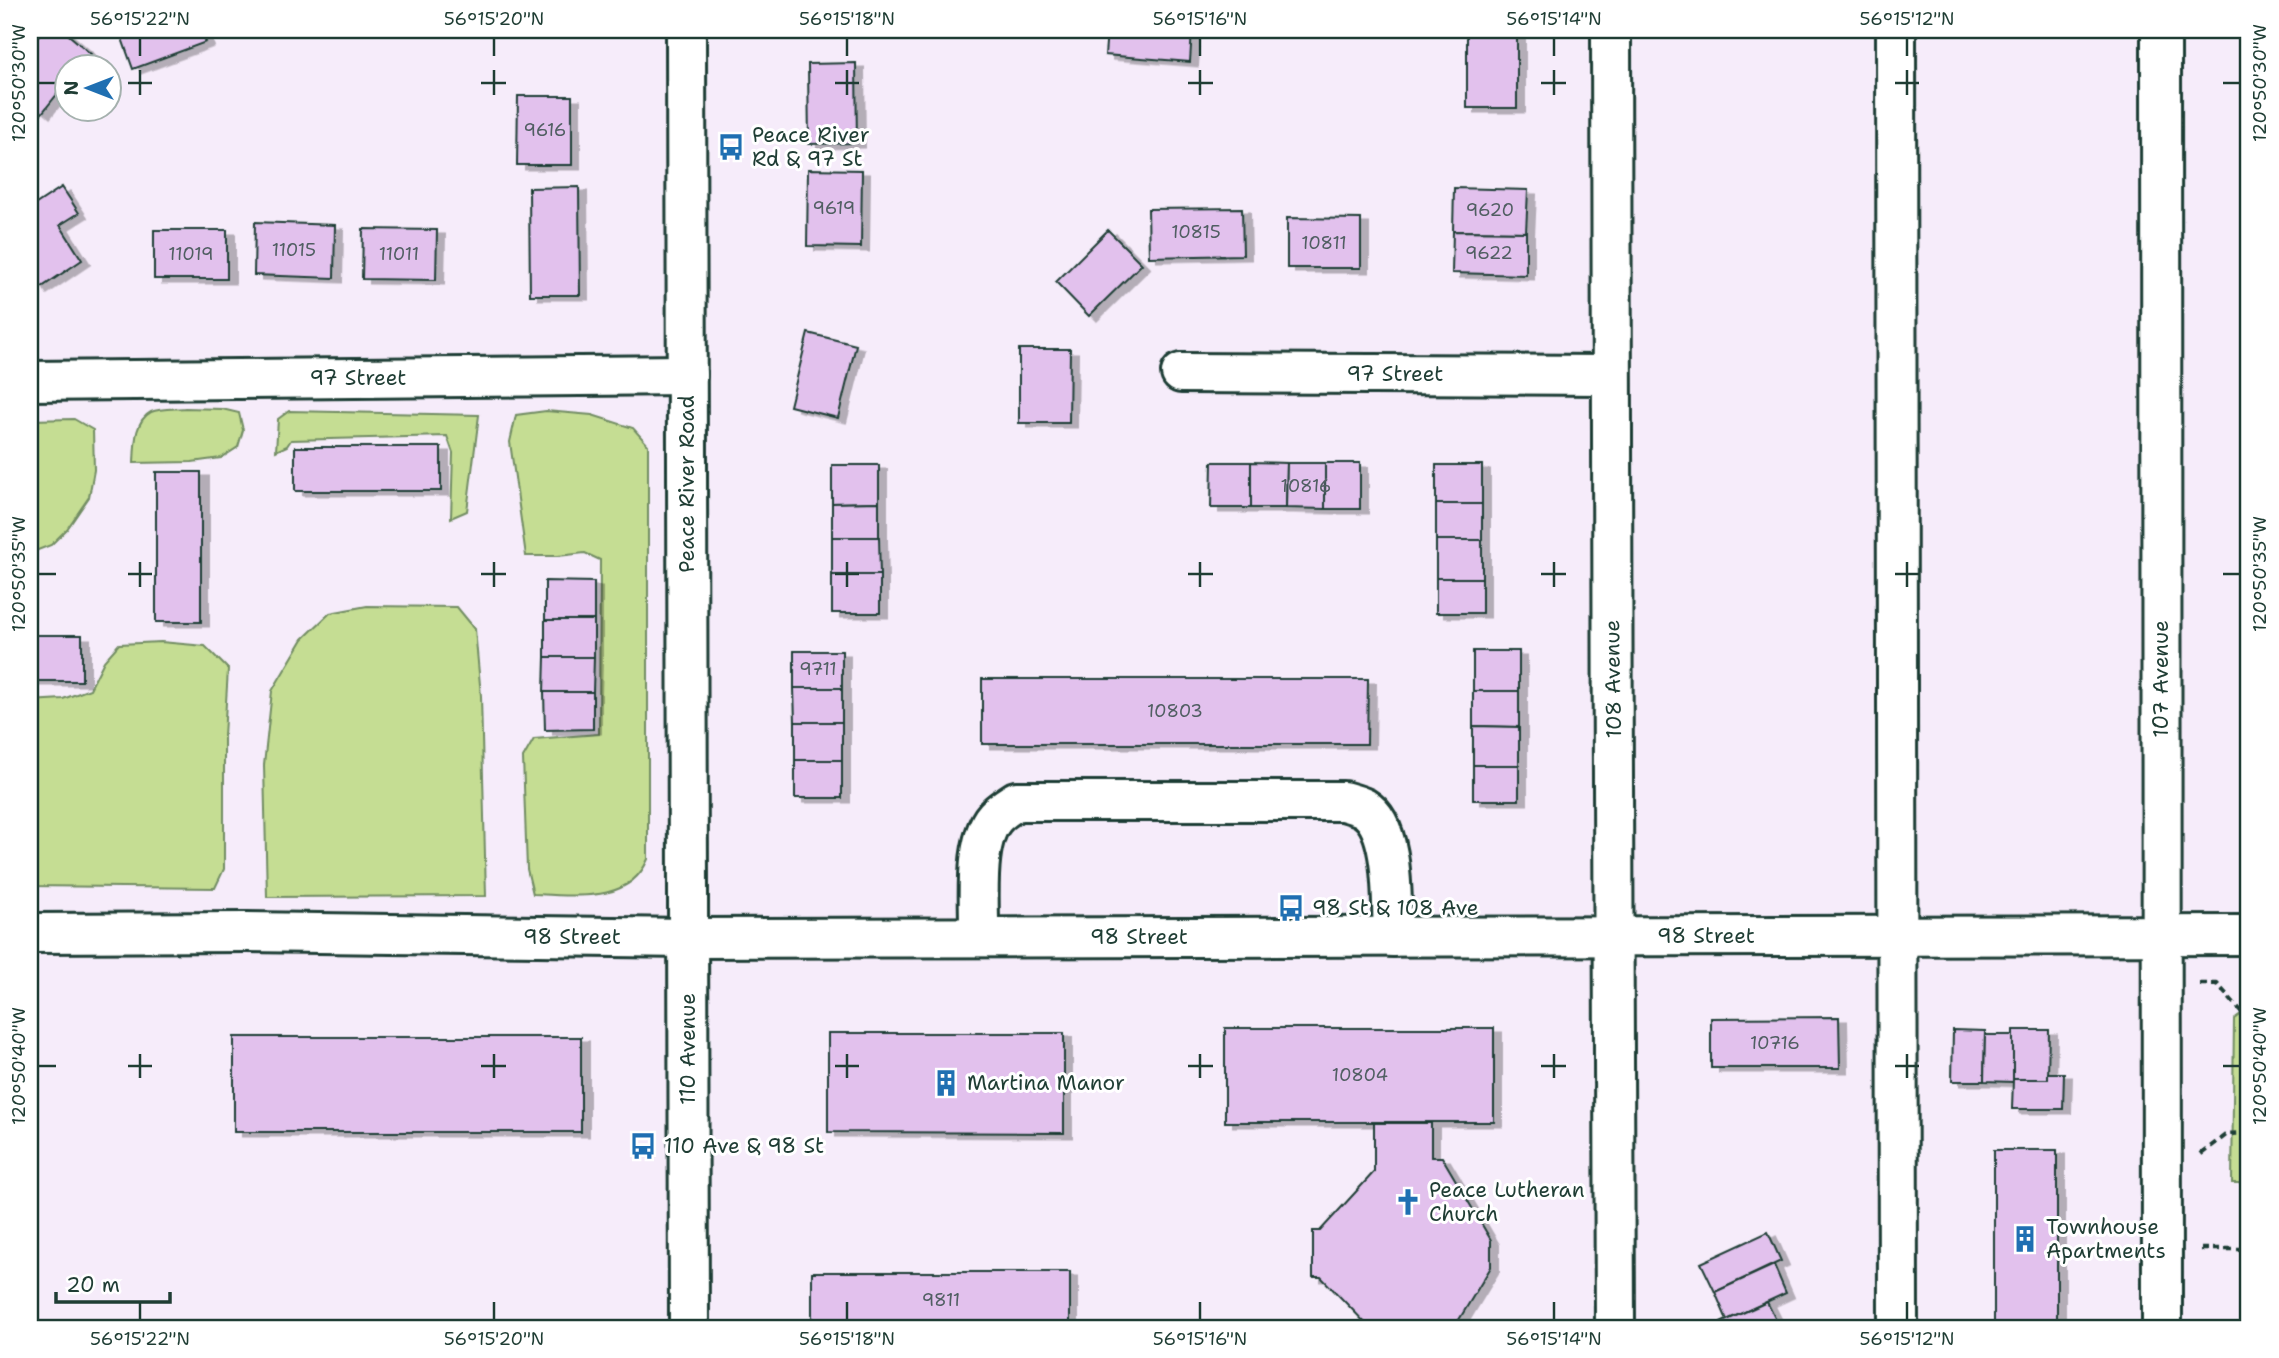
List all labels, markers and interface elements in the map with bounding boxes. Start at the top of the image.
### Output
text: 56°15'22"N [90,7,190,31]
text: 56°15'20"N [444,7,544,31]
text: 56°15'18"N [799,7,895,31]
text: 56°15'16"N [1153,7,1247,31]
text: 56°15'14"N [1506,7,1602,31]
text: 56°15'12"N [1859,7,1955,31]
text: 120°50'30"W [7,24,31,142]
text: 120°50'30"W [2248,24,2272,142]
north arrow [52,52,122,122]
text: N [59,80,84,96]
house number: 9616 [524,118,566,142]
place label: Peace River Rd & 97 St [752,121,870,173]
bus stop icon: Peace River Rd & 97 St [716,132,746,162]
house number: 9619 [813,196,855,220]
house number: 9620 [1466,198,1514,222]
house number: 10815 [1171,220,1221,244]
house number: 10811 [1301,231,1347,255]
house number: 11015 [272,238,316,262]
house number: 9622 [1465,241,1513,265]
house number: 11019 [168,242,214,266]
house number: 11011 [379,242,419,266]
street label: 97 Street [1346,360,1444,388]
street label: 97 Street [309,364,407,392]
street label: Peace River Road [673,395,701,573]
house number: 10816 [1281,474,1331,498]
text: 120°50'35"W [7,516,31,632]
text: 120°50'35"W [2248,516,2272,632]
street label: 108 Avenue [1598,619,1628,739]
street label: 107 Avenue [2147,620,2175,738]
house number: 9711 [799,657,837,681]
house number: 10803 [1147,699,1203,723]
bus stop icon: 98 St & 108 Ave [1276,893,1306,923]
place label: 98 St & 108 Ave [1312,894,1479,922]
street label: 98 Street [1657,922,1755,950]
street label: 98 Street [523,923,621,951]
street label: 98 Street [1090,923,1188,951]
street label: 110 Avenue [674,993,702,1105]
text: 120°50'40"W [7,1007,31,1125]
text: 120°50'40"W [2248,1007,2272,1125]
house number: 10716 [1750,1031,1800,1055]
house number: 10804 [1332,1063,1388,1087]
building icon: Martina Manor [931,1068,961,1098]
place label: Martina Manor [967,1069,1125,1097]
bus stop icon: 110 Ave & 98 St [628,1131,658,1161]
place label: 110 Ave & 98 St [664,1132,824,1160]
place label: Peace Lutheran Church [1429,1176,1585,1228]
church icon: Peace Lutheran Church [1393,1187,1423,1217]
place label: Townhouse Apartments [2046,1213,2166,1265]
building icon: Townhouse Apartments [2010,1224,2040,1254]
scale bar [56,1260,170,1304]
text: 20 m [66,1271,120,1299]
house number: 9811 [922,1288,960,1312]
text: 56°15'22"N [90,1327,190,1351]
text: 56°15'20"N [444,1327,544,1351]
text: 56°15'18"N [799,1327,895,1351]
text: 56°15'16"N [1153,1327,1247,1351]
text: 56°15'14"N [1506,1327,1602,1351]
text: 56°15'12"N [1859,1327,1955,1351]

